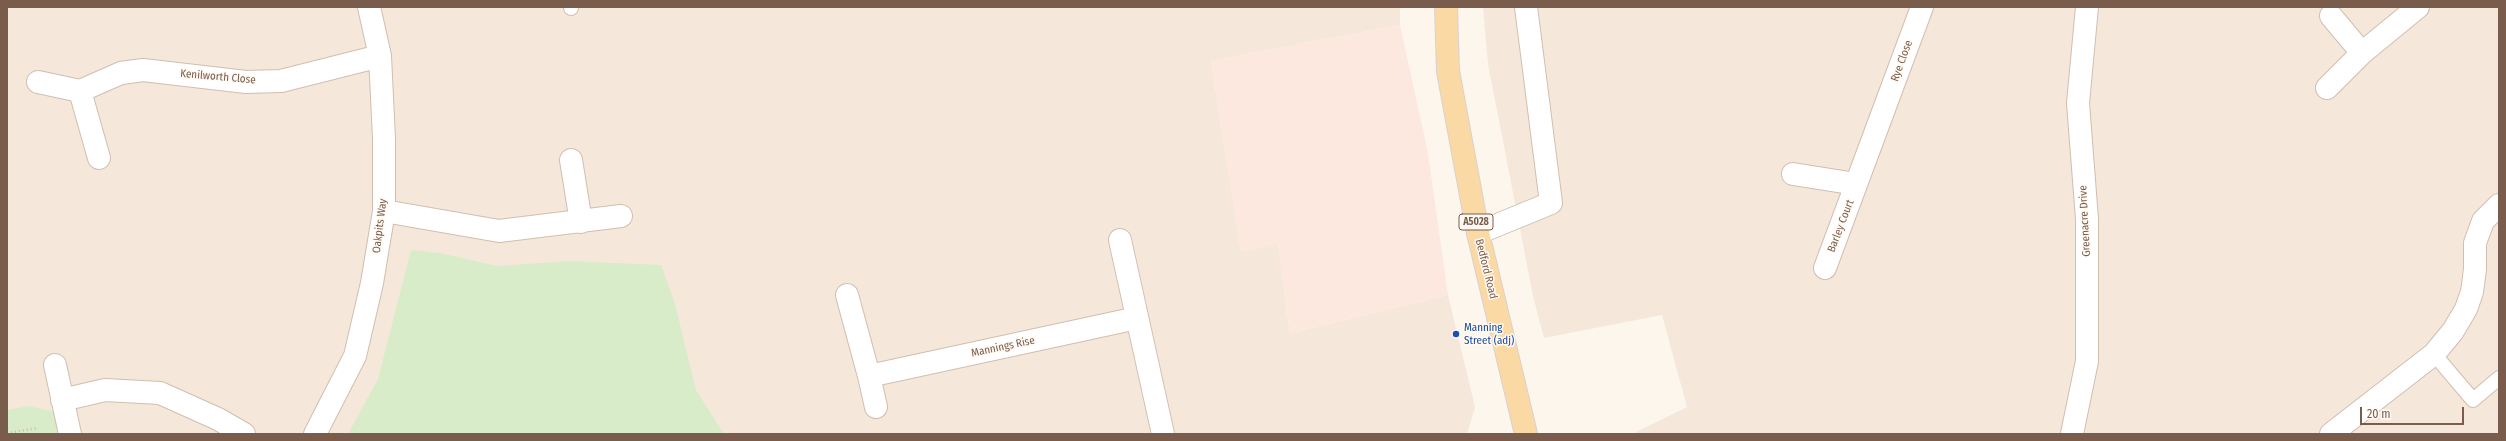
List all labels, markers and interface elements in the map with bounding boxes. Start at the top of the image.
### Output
street label: Rye Close [1888,38,1916,84]
street label: Kenilworth Close [180,67,256,87]
street label: Greenacre Drive [2077,185,2093,257]
street label: Oakpits Way [370,198,390,254]
street label: Barley Court [1825,198,1857,254]
road number: A5028 [1459,214,1493,230]
street label: Bedford Road [1472,238,1500,300]
place label: Manning Street (adj) [1464,321,1514,347]
marker: Manning Street (adj) [1451,329,1461,339]
street label: Mannings Rise [970,334,1036,360]
scale bar [2362,399,2466,425]
text: 20 m [2367,407,2391,421]

